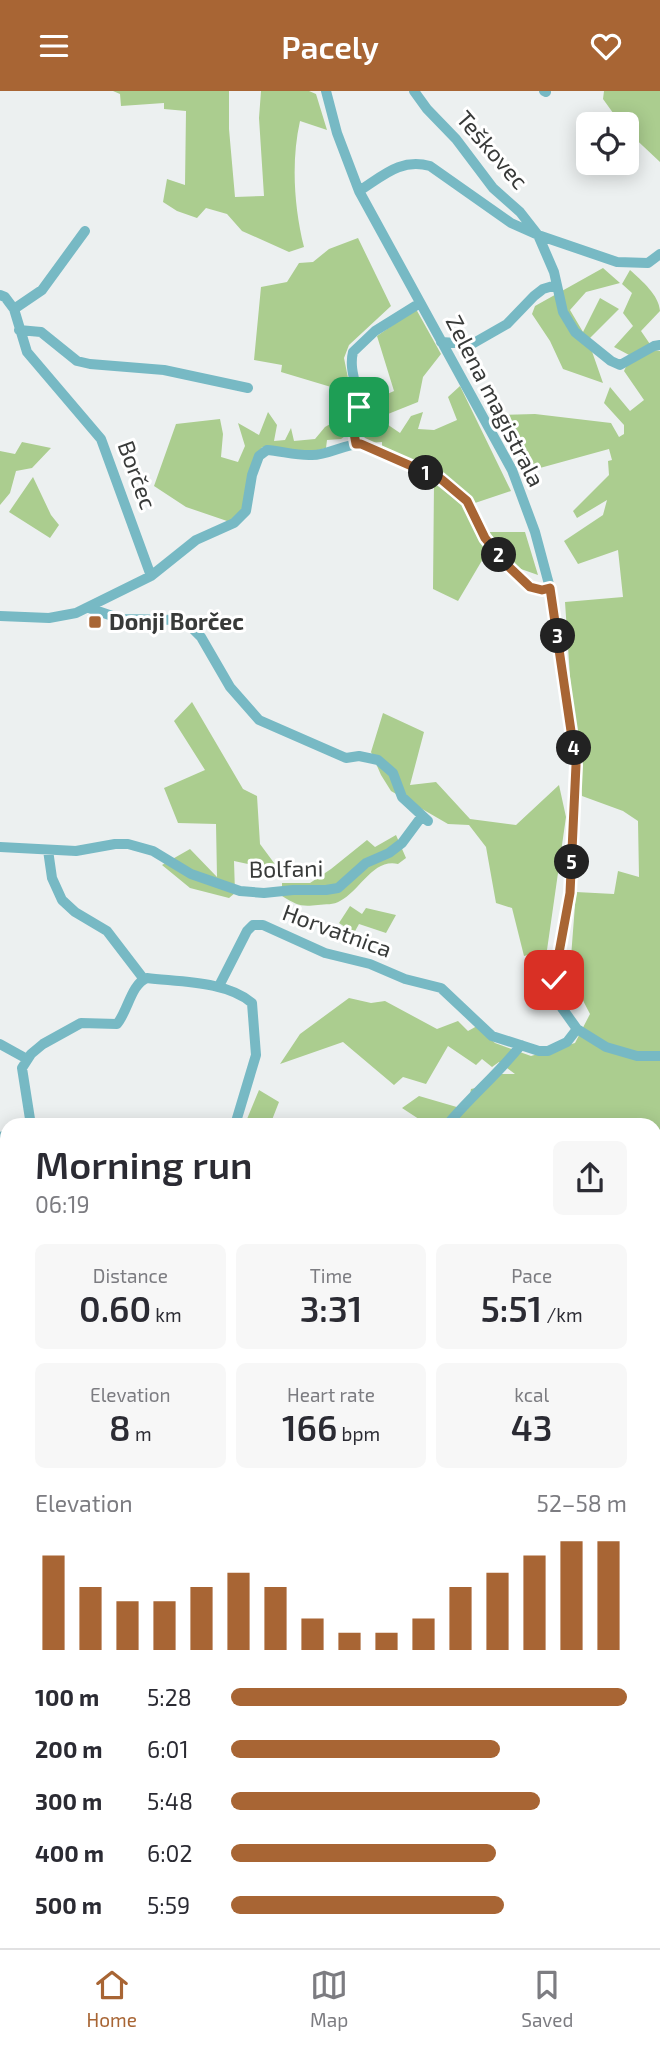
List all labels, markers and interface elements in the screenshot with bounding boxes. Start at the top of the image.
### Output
icon: menu [35,27,73,65]
text: Pacely [281,27,379,65]
icon: heart [587,27,625,65]
street label: Teškovec [451,104,534,194]
map controls [576,112,639,175]
button: locate [576,112,639,175]
street label: Zelena magistrala [441,310,551,491]
pin [329,377,389,437]
icon: arrive [340,388,378,426]
street label: Borčec [113,437,163,513]
pin: 1 [408,455,444,491]
text: 1 [421,461,430,484]
pin: 2 [482,538,516,573]
text: 2 [493,543,504,566]
place label: Donji Borčec [109,607,244,635]
marker: Donji Borčec [87,614,103,630]
pin: 3 [540,619,576,653]
text: 3 [552,624,563,647]
pin: 4 [556,731,592,765]
text: 4 [567,736,580,759]
pin: 5 [554,845,590,879]
text: 5 [566,850,577,873]
street label: Bolfani [248,853,323,883]
street label: Horvatnica [279,897,396,963]
pin [524,950,584,1010]
icon: check [535,961,573,999]
text: Morning run [35,1141,253,1187]
button: share [553,1141,627,1215]
text: 06:19 [35,1190,90,1218]
text: Distance [93,1264,168,1287]
text: Time [310,1264,352,1287]
text: Pace [511,1264,552,1287]
text: 0.60 [79,1287,151,1329]
text: 3:31 [300,1287,362,1329]
text: 5:51 [481,1287,542,1329]
text: km [151,1303,182,1326]
text: /km [542,1303,583,1326]
text: Elevation [90,1383,171,1406]
text: Heart rate [287,1383,375,1406]
text: kcal [514,1383,549,1406]
text: 8 [109,1406,131,1448]
text: 166 [282,1406,337,1448]
text: 43 [511,1406,552,1448]
text: m [131,1422,152,1445]
text: bpm [337,1422,380,1445]
text: Elevation [35,1489,133,1517]
text: 52–58 m [537,1489,627,1517]
text: 100 m [35,1683,99,1711]
text: 5:28 [147,1683,192,1711]
text: 200 m [35,1735,103,1763]
text: 6:01 [147,1735,189,1763]
text: 300 m [35,1787,102,1815]
text: 5:48 [147,1787,193,1815]
text: 400 m [35,1839,104,1867]
text: 6:02 [147,1839,192,1867]
text: 500 m [35,1891,102,1919]
text: 5:59 [147,1891,190,1919]
tab: Home [87,1966,137,2031]
tab: Map [310,1966,348,2031]
tab: Saved [521,1966,573,2031]

